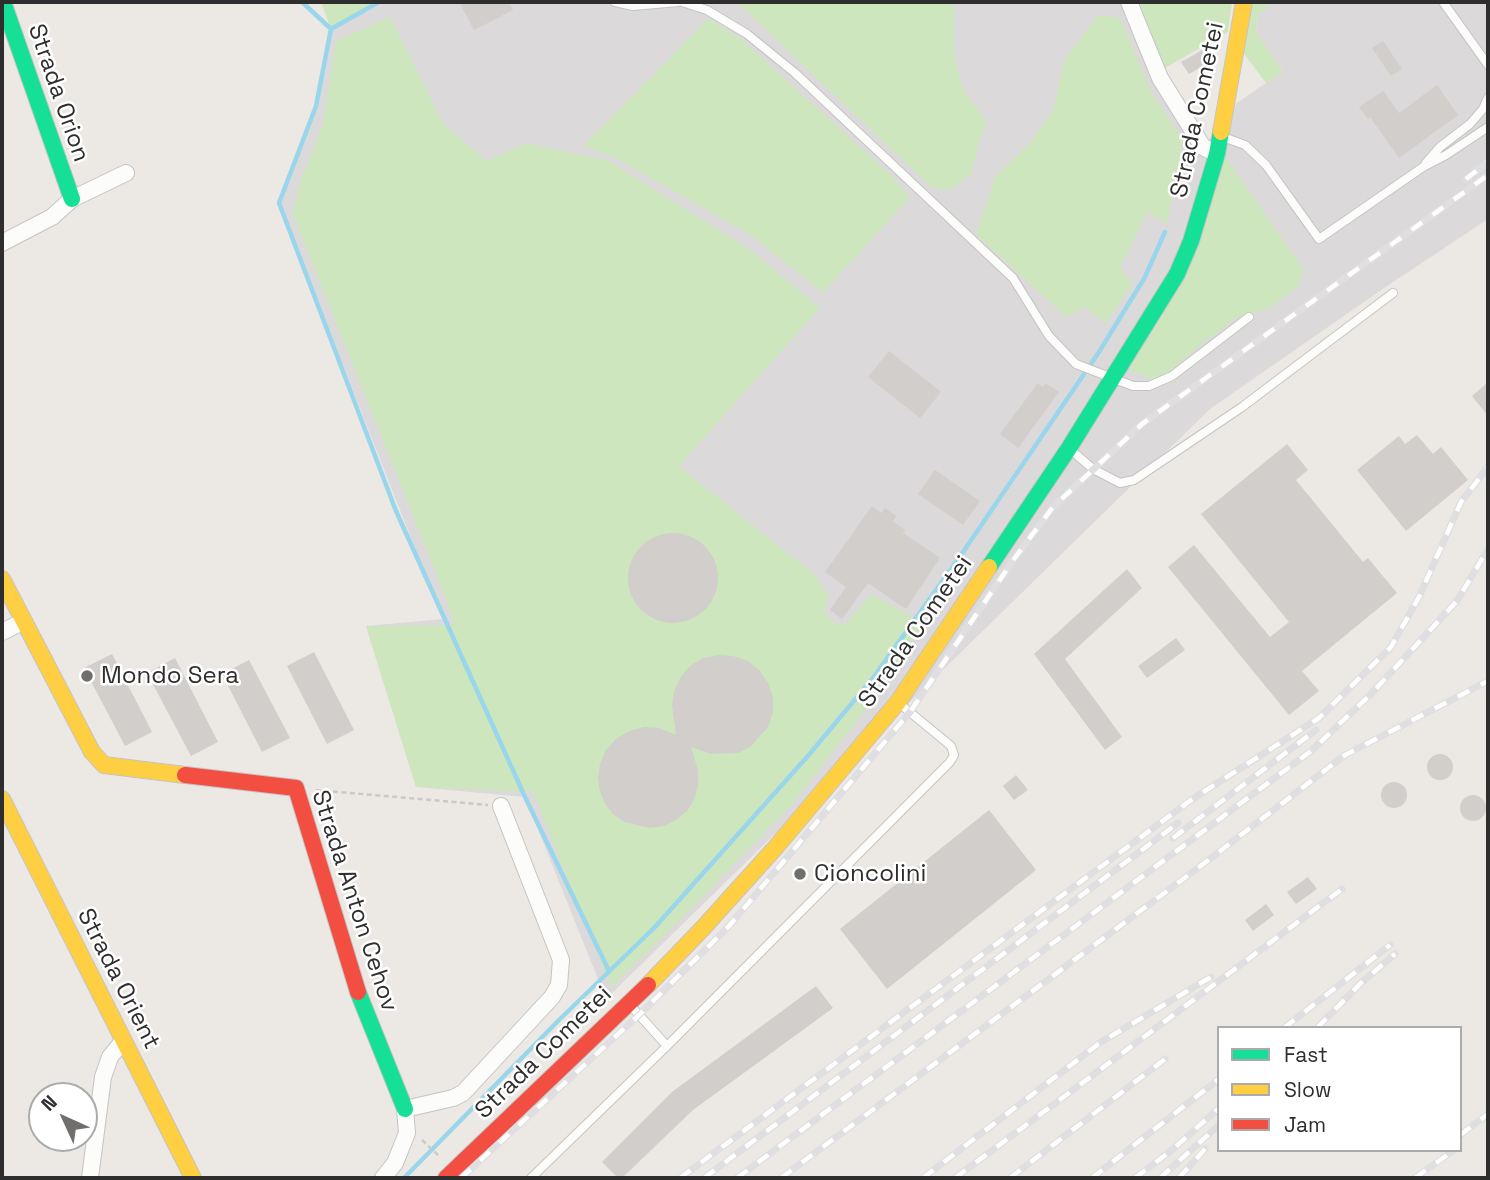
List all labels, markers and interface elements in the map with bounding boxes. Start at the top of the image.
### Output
street label: Strada Orion [21,20,95,166]
street label: Strada Cometei [1165,20,1231,200]
street label: Strada Cometei [853,551,979,713]
place label: Mondo Sera [101,662,239,690]
marker: Mondo Sera [79,668,95,684]
street label: Strada Anton Cehov [305,787,403,1015]
place label: Cioncolini [814,860,926,888]
marker: Cioncolini [792,866,808,882]
street label: Strada Orient [70,904,166,1054]
street label: Strada Cometei [470,981,618,1125]
legend [1217,1026,1462,1152]
text: Fast [1284,1041,1328,1068]
text: Slow [1284,1076,1332,1103]
north arrow [28,1082,98,1152]
text: N [36,1090,63,1117]
text: Jam [1284,1111,1326,1138]

